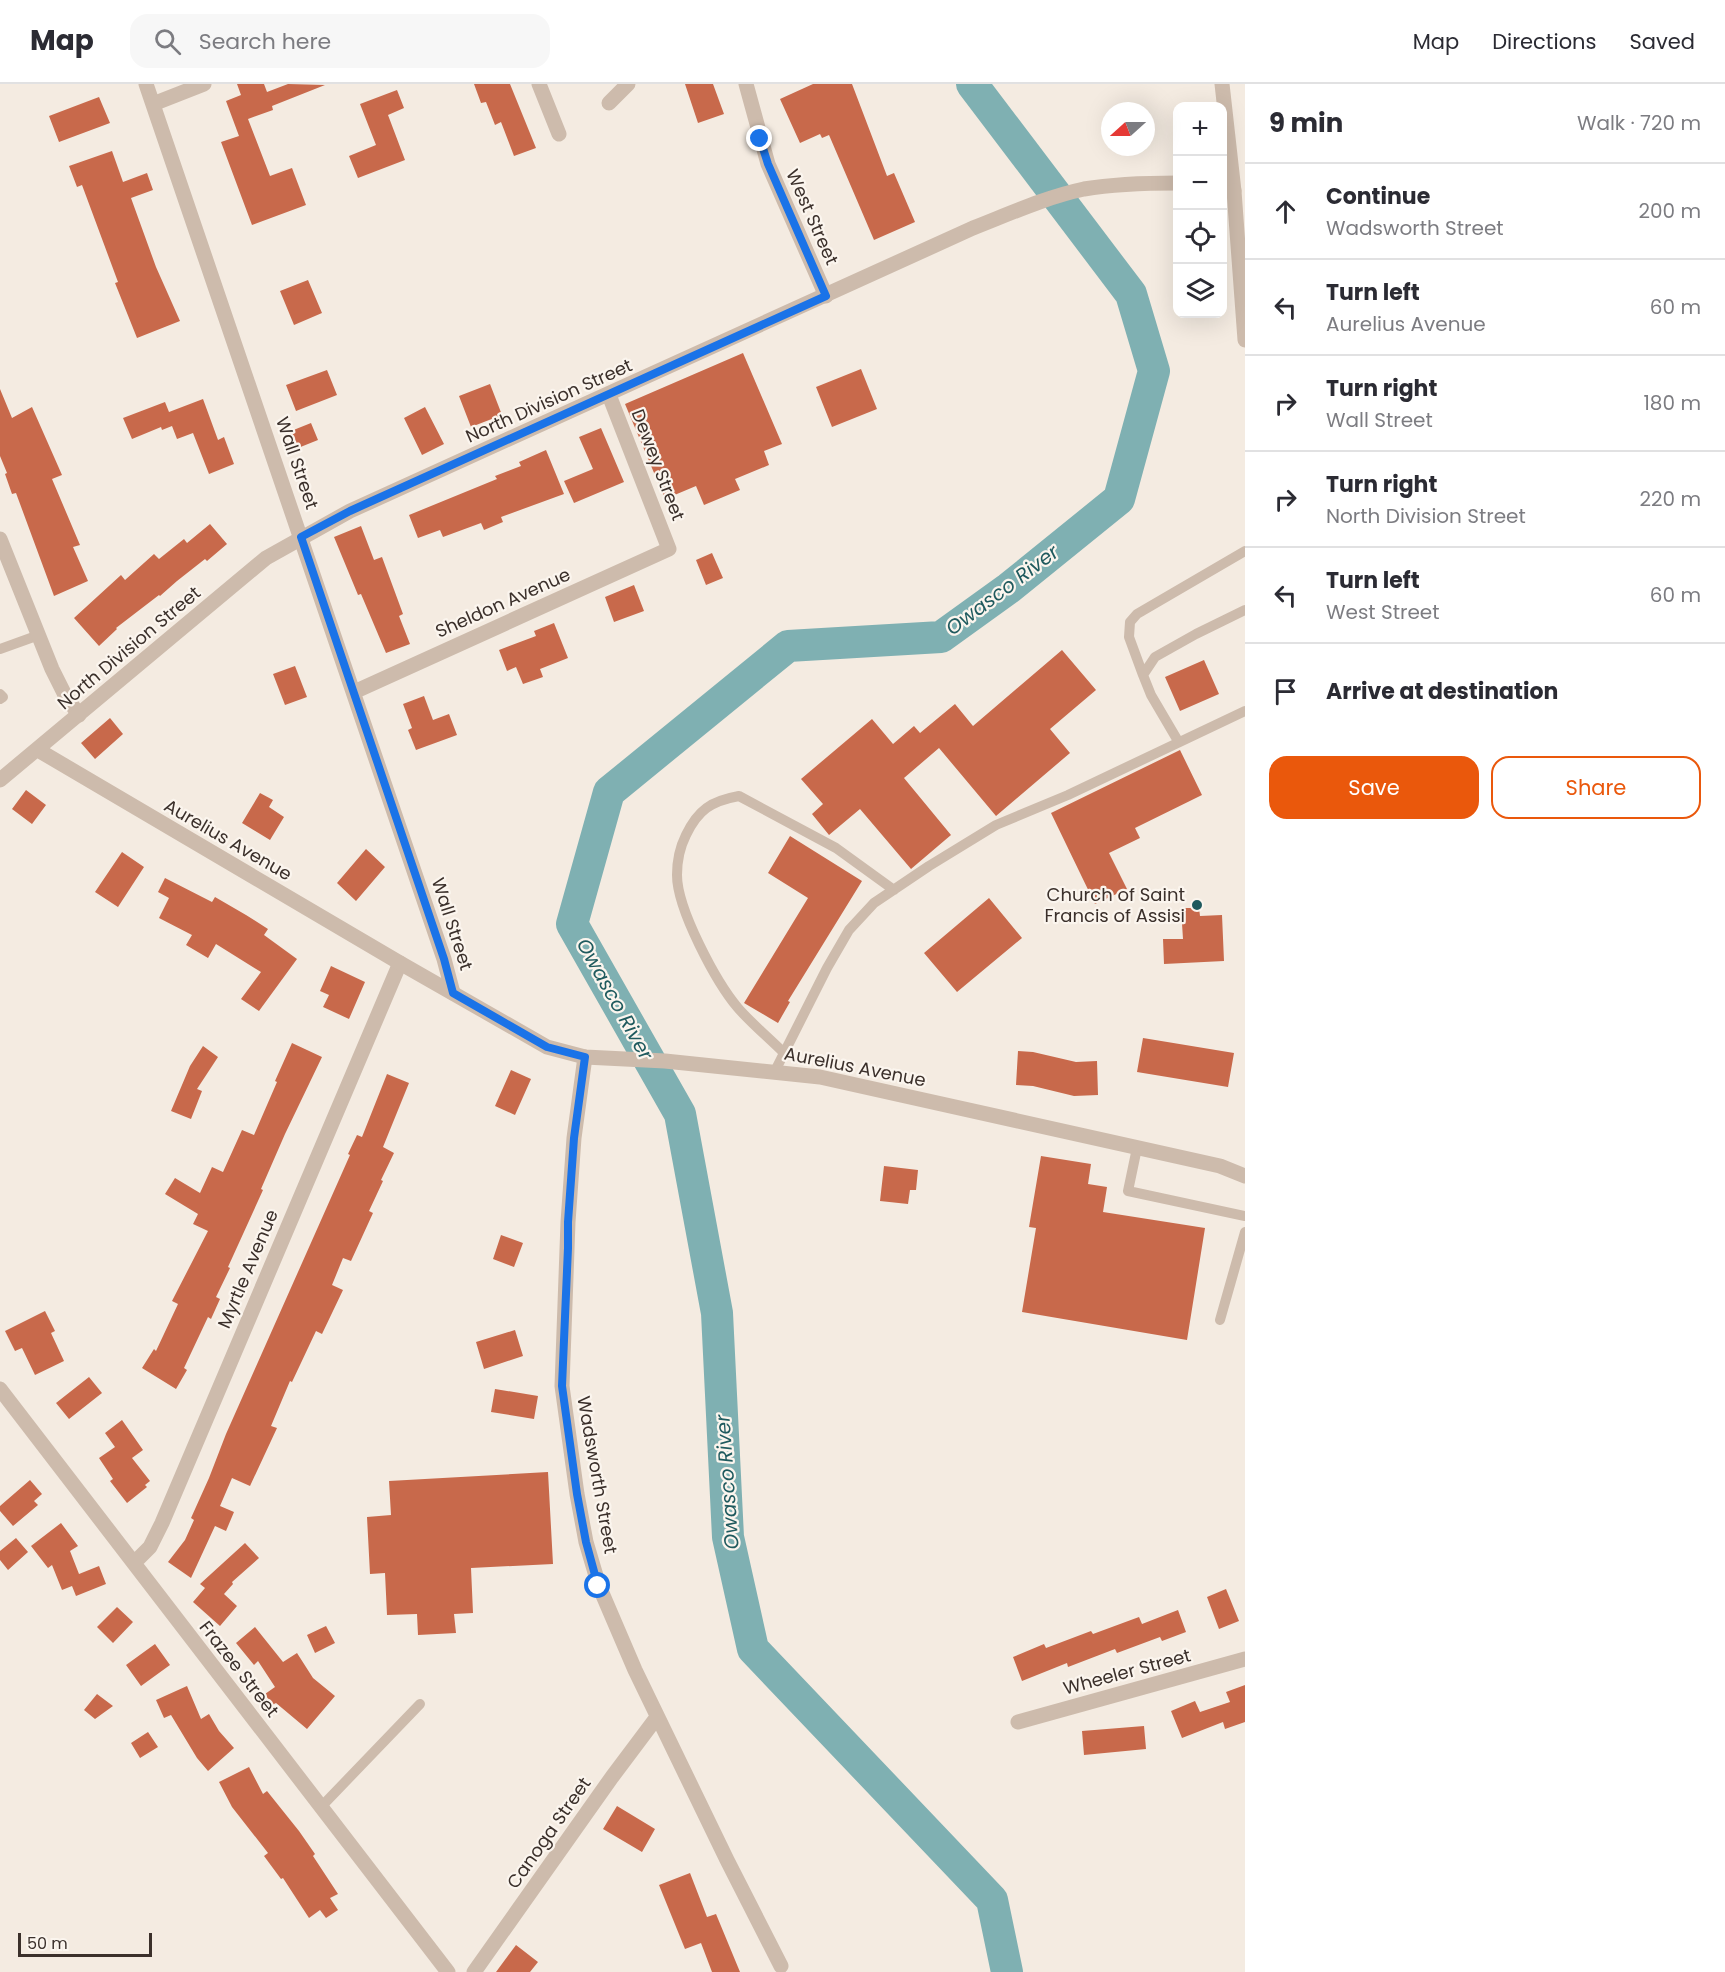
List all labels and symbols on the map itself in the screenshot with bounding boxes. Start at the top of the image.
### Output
north arrow [1101,102,1155,156]
route end [746,125,772,151]
street label: West Street [780,165,845,269]
street label: North Division Street [462,353,636,449]
street label: Dewey Street [626,406,691,524]
street label: Wall Street [270,413,325,512]
water label: Owasco River [940,538,1065,642]
street label: Sheldon Avenue [431,562,574,644]
street label: North Division Street [52,580,206,715]
street label: Aurelius Avenue [160,793,297,886]
street label: Wall Street [426,874,479,973]
place label: Church of Saint Francis of Assisi [1045,882,1185,928]
marker: Church of Saint Francis of Assisi [1190,898,1204,912]
water label: Owasco River [570,933,660,1065]
street label: Aurelius Avenue [782,1041,928,1092]
street label: Myrtle Avenue [211,1206,284,1332]
street label: Wadsworth Street [571,1394,624,1556]
water label: Owasco River [708,1413,746,1550]
route start [584,1572,610,1598]
street label: Frazee Street [194,1615,285,1722]
street label: Wheeler Street [1060,1642,1193,1701]
street label: Canoga Street [501,1772,596,1894]
scale bar [18,1930,152,1958]

